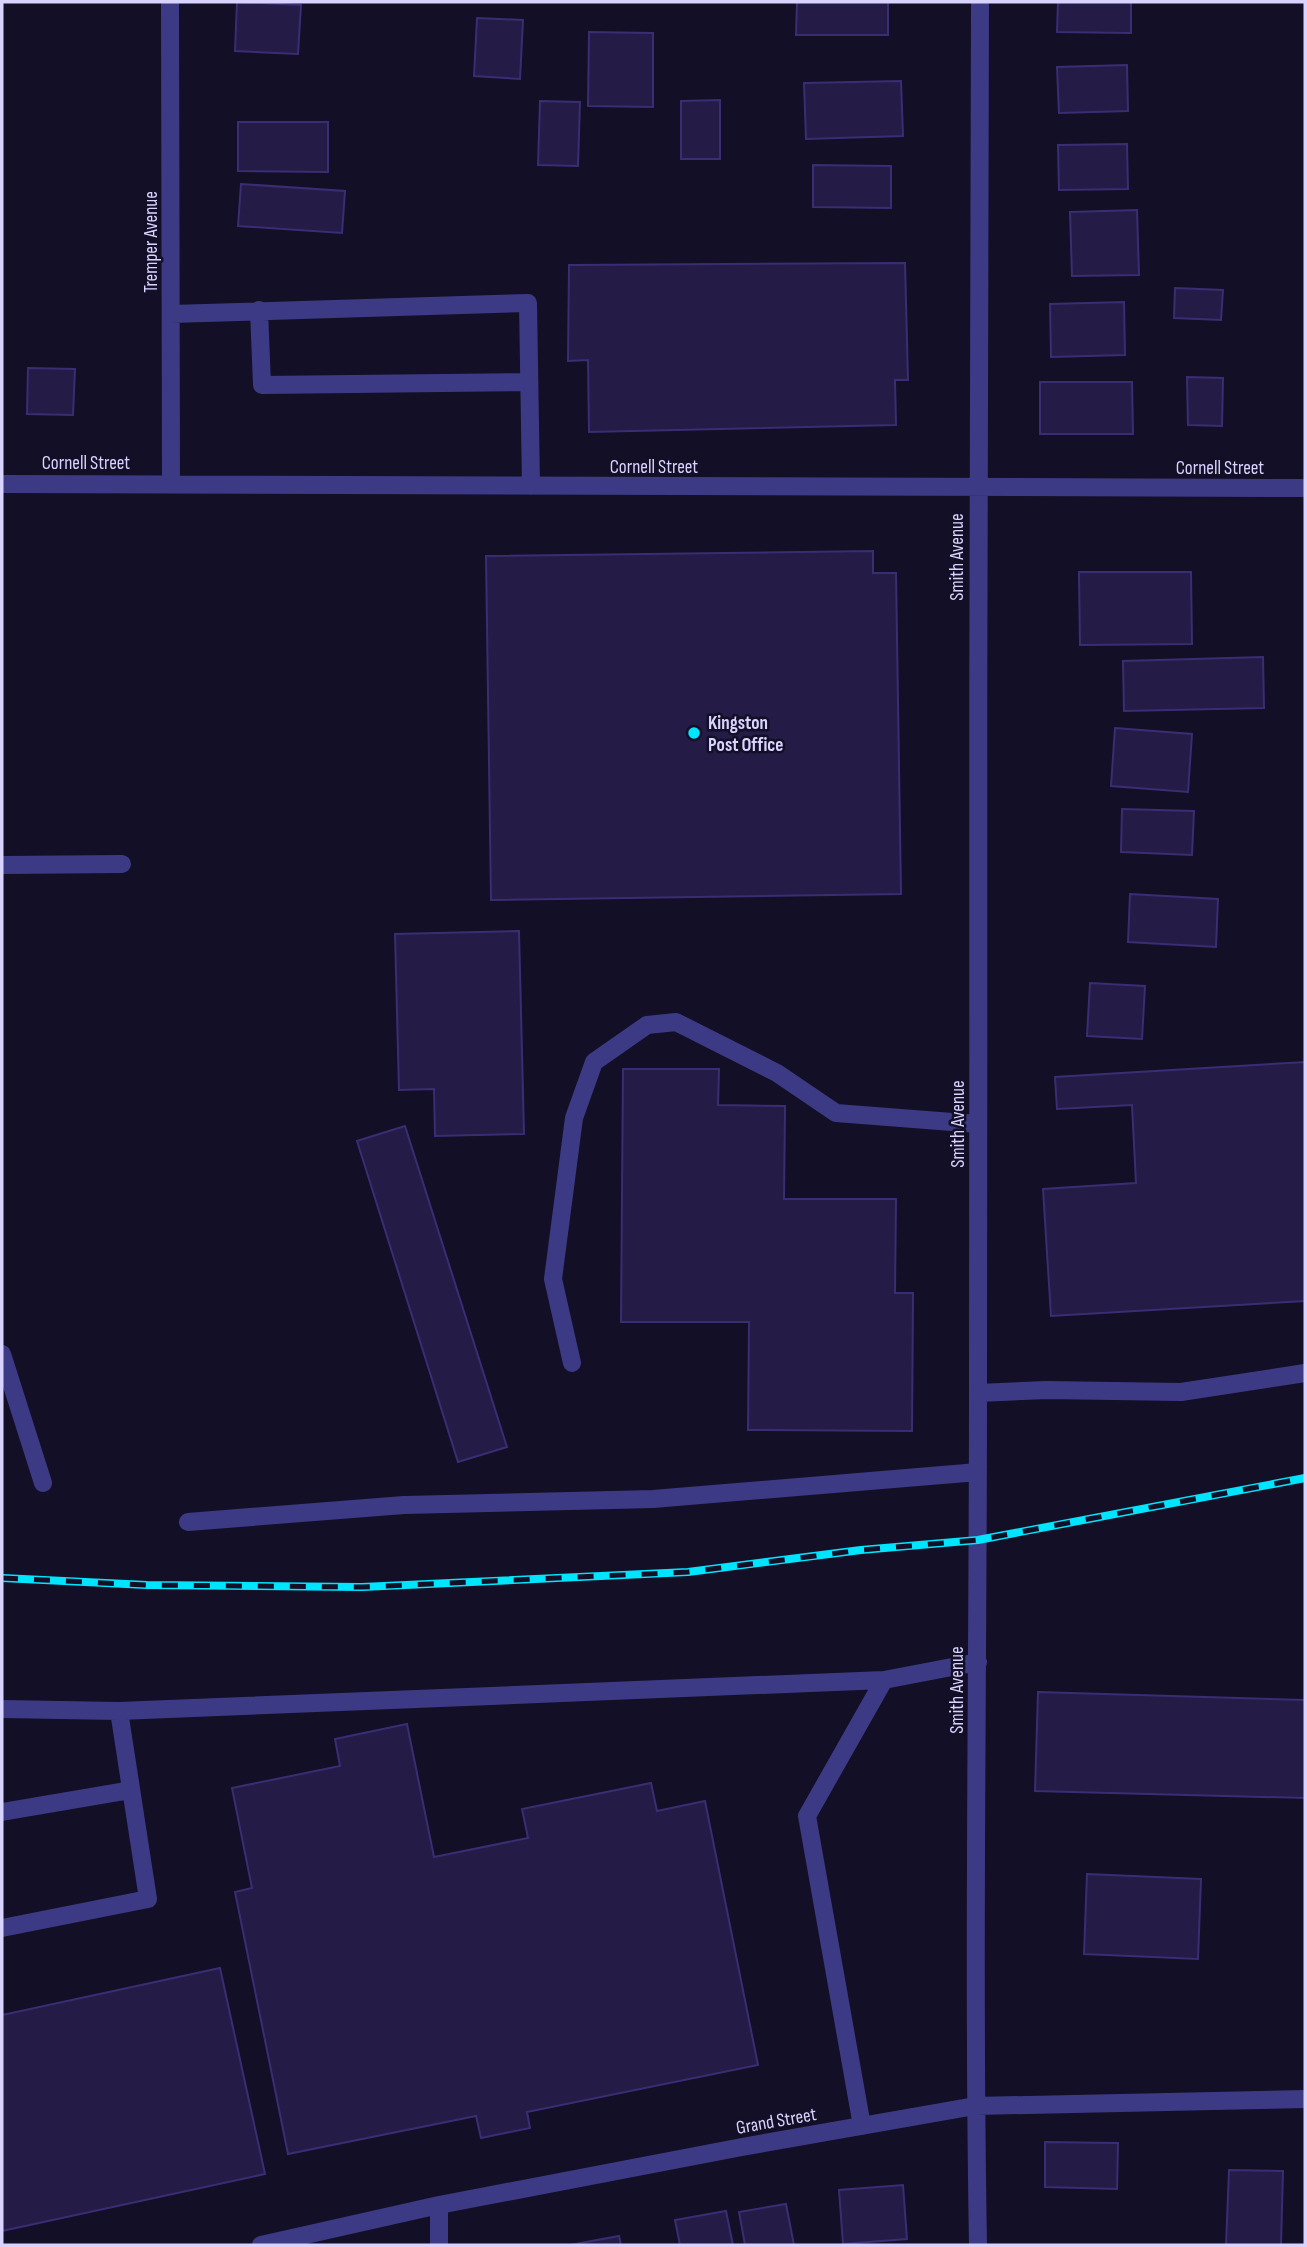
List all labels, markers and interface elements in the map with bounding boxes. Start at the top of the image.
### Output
street label: Tremper Avenue [140,191,163,293]
street label: Cornell Street [42,452,130,475]
street label: Cornell Street [610,456,698,479]
street label: Cornell Street [1176,457,1264,480]
street label: Smith Avenue [946,513,969,601]
place label: Kingston Post Office [708,712,783,757]
marker: Kingston Post Office [686,725,702,741]
street label: Smith Avenue [947,1080,970,1168]
street label: Smith Avenue [946,1646,969,1734]
street label: Grand Street [734,2103,818,2140]

